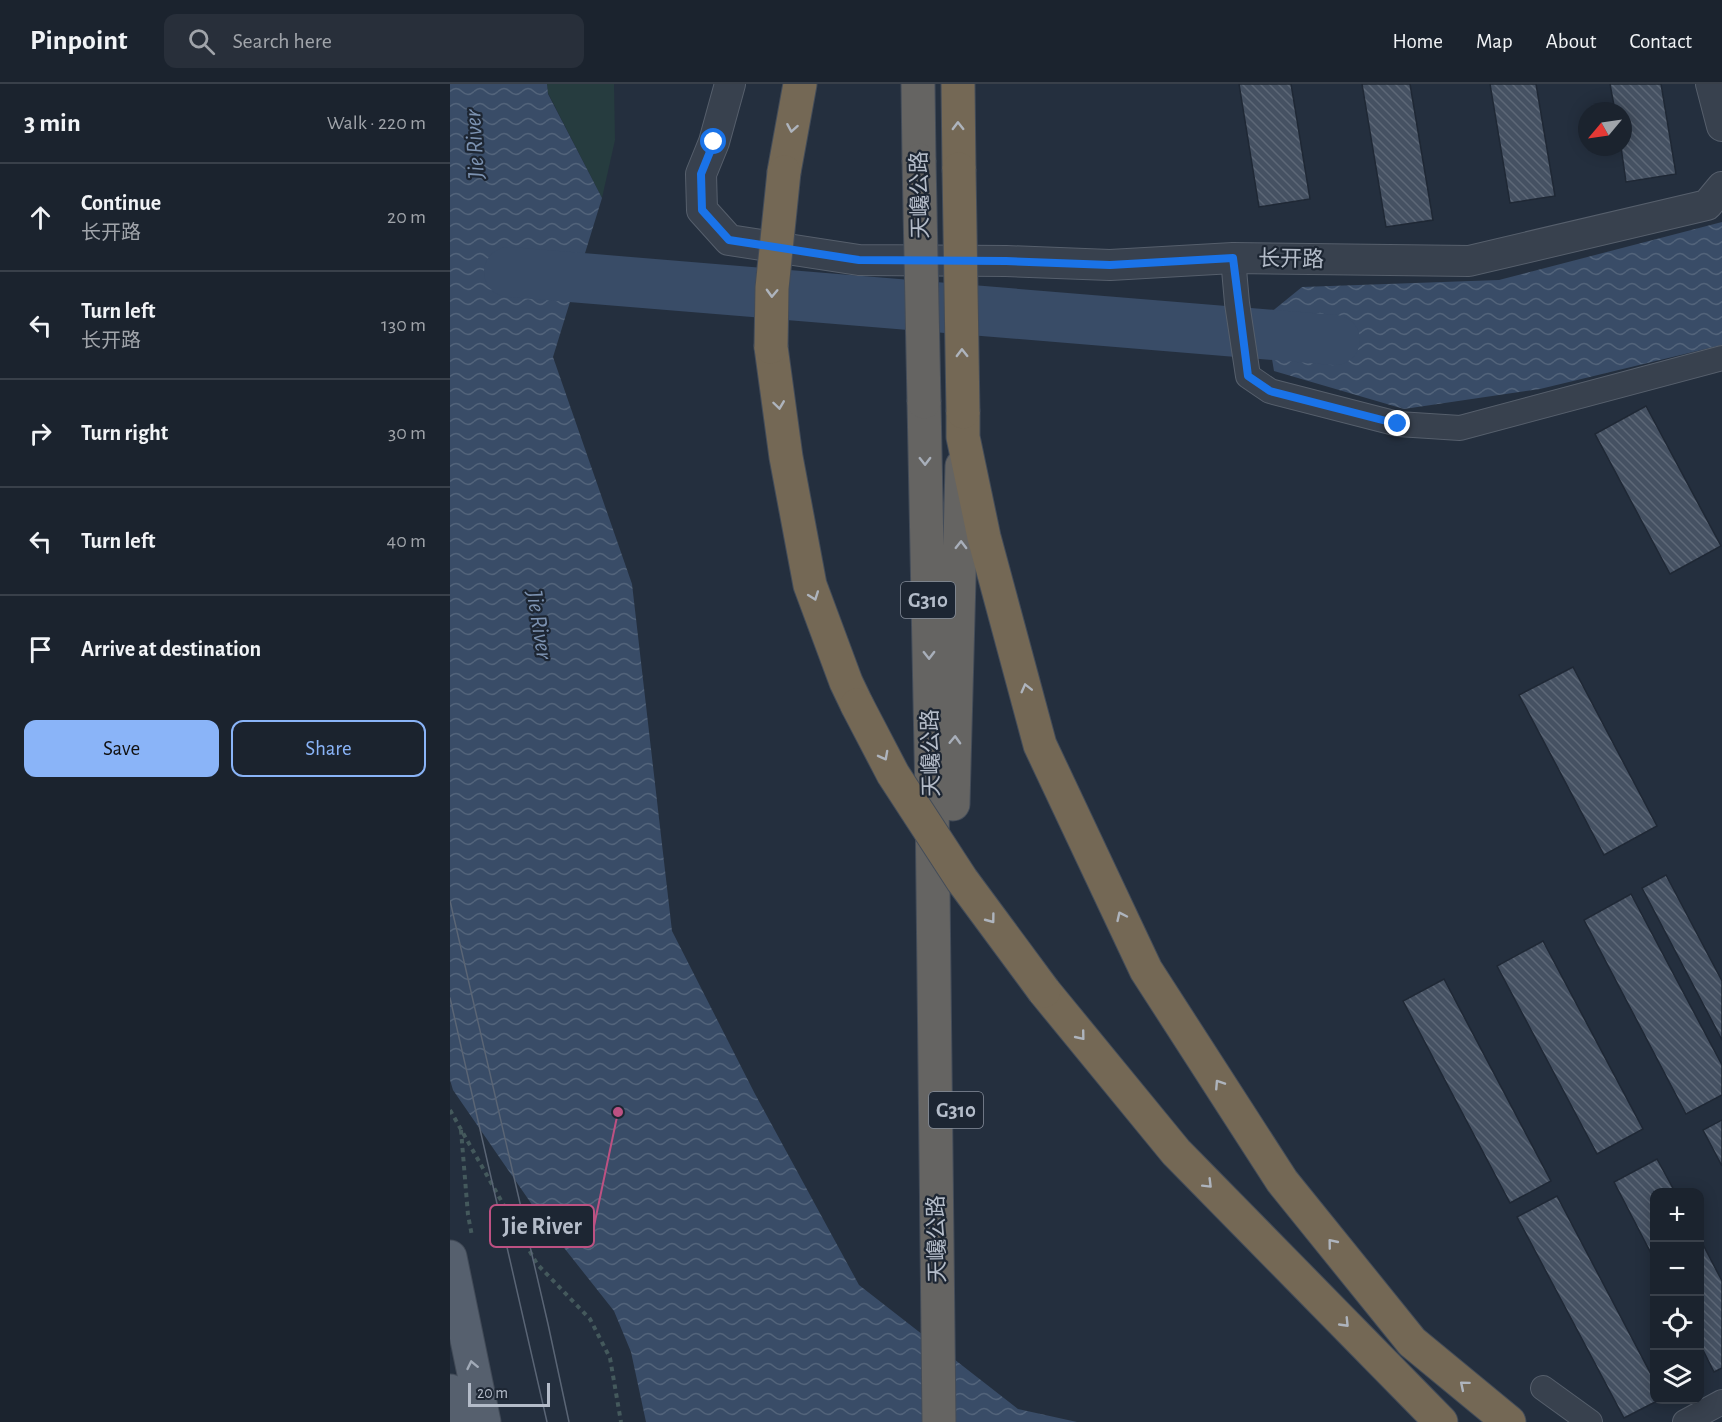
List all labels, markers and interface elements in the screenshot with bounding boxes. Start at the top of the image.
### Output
search box [164,14,584,68]
icon: search [185,25,218,58]
text: Pinpoint [30,27,128,55]
text: Search here [233,30,332,52]
text: Home [1392,31,1443,52]
text: Map [1476,31,1513,52]
text: About [1546,31,1596,52]
text: Contact [1629,31,1692,52]
north arrow [1578,102,1632,156]
water label: Jie River [461,108,489,180]
text: 3 min [24,110,81,136]
text: Walk · 220 m [327,113,426,133]
one-way arrow [952,122,964,131]
one-way arrow [786,123,799,133]
route start [700,128,726,154]
street label: 天巉公路 [907,151,932,239]
text: Continue [81,192,161,214]
icon: ahead [24,201,57,234]
text: 20 m [387,207,426,227]
text: 长开路 [81,223,141,243]
street label: 长开路 [1258,246,1324,271]
one-way arrow [765,289,778,298]
text: Turn left [81,300,155,322]
icon: left [24,309,57,342]
text: 130 m [381,315,426,335]
text: 长开路 [81,331,141,351]
one-way arrow [956,349,968,358]
one-way arrow [772,400,784,409]
route end [1384,410,1410,436]
icon: right [24,417,57,450]
text: Turn right [81,422,168,444]
text: 30 m [388,423,426,443]
one-way arrow [919,456,932,465]
icon: left [24,525,57,558]
text: Turn left [81,530,155,552]
text: 40 m [387,531,426,551]
one-way arrow [954,540,967,549]
road number: G310 [901,582,955,618]
water label: Jie River [522,588,556,662]
one-way arrow [807,590,819,601]
icon: arrive [24,633,57,666]
text: Arrive at destination [81,638,261,660]
one-way arrow [923,651,936,660]
one-way arrow [1020,683,1033,693]
street label: 天巉公路 [918,709,943,797]
button: Save [24,720,219,777]
button: Share [231,720,426,777]
one-way arrow [949,735,962,744]
one-way arrow [877,750,888,761]
one-way arrow [1116,912,1128,923]
one-way arrow [984,913,995,924]
one-way arrow [1074,1030,1085,1041]
one-way arrow [1215,1080,1227,1090]
road number: G310 [929,1092,983,1128]
one-way arrow [1200,1177,1211,1188]
map controls [1650,1188,1704,1404]
button: + [1650,1188,1704,1242]
street label: 天巉公路 [924,1195,949,1283]
callout: Jie River [490,1205,594,1247]
text: Jie River [502,1215,583,1239]
one-way arrow [1328,1239,1339,1250]
button: − [1650,1242,1704,1296]
button: locate [1650,1296,1704,1350]
one-way arrow [1337,1316,1348,1327]
button: layers [1650,1350,1704,1404]
one-way arrow [466,1360,479,1370]
scale bar [468,1380,550,1408]
one-way arrow [1460,1381,1471,1392]
text: 20 m [477,1385,508,1401]

